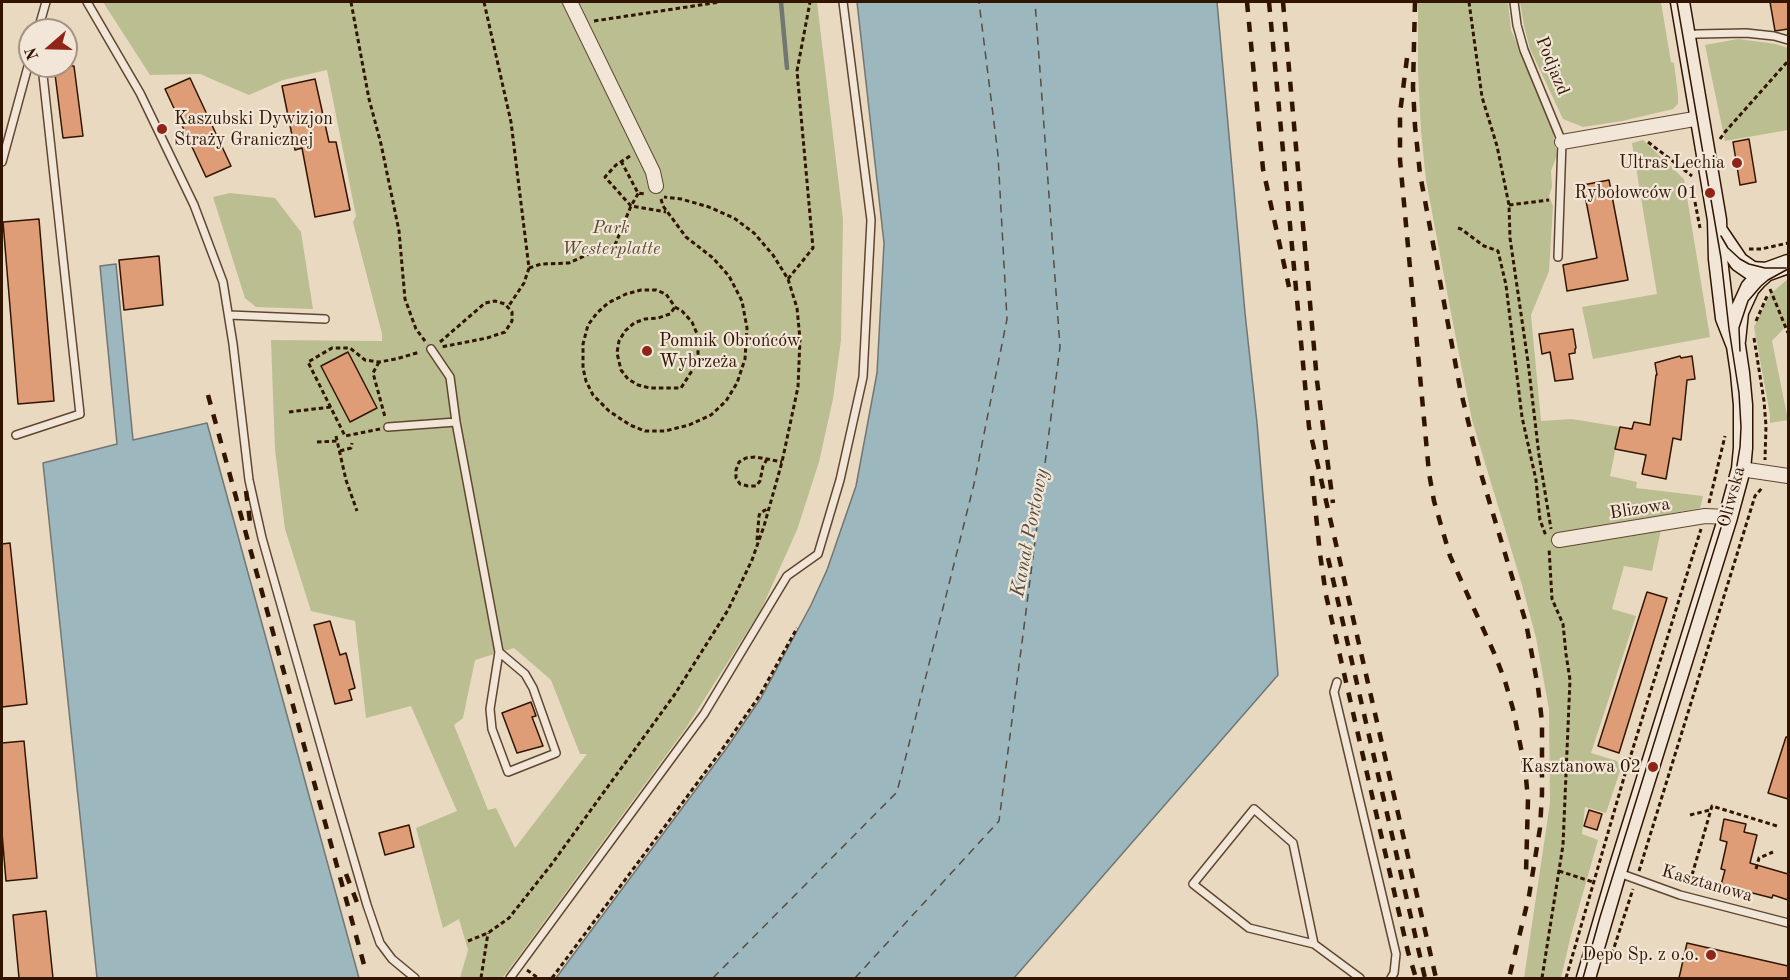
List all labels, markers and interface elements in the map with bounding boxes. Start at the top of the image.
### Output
north arrow [18,18,78,78]
street label: Podjazd [1530,33,1574,99]
text: N [23,45,43,62]
place label: Kaszubski Dywizjon Straży Granicznej [174,108,333,150]
marker: Kaszubski Dywizjon Straży Granicznej [155,122,169,136]
place label: Ultras Lechia [1619,152,1725,174]
marker: Ultras Lechia [1730,156,1744,170]
place label: Rybołowców 01 [1574,182,1698,204]
marker: Rybołowców 01 [1703,186,1717,200]
park label: Park Westerplatte [562,217,660,260]
place label: Pomnik Obrońców Wybrzeża [659,330,801,372]
marker: Pomnik Obrońców Wybrzeża [640,344,654,358]
street label: Oliwska [1713,464,1751,530]
water label: Kanał Portowy [1006,467,1054,599]
street label: Blizowa [1608,494,1672,524]
place label: Kasztanowa 02 [1521,756,1641,778]
marker: Kasztanowa 02 [1646,760,1660,774]
street label: Kasztanowa [1659,861,1755,907]
place label: Depo Sp. z o.o. [1582,944,1699,966]
marker: Depo Sp. z o.o. [1704,948,1718,962]

